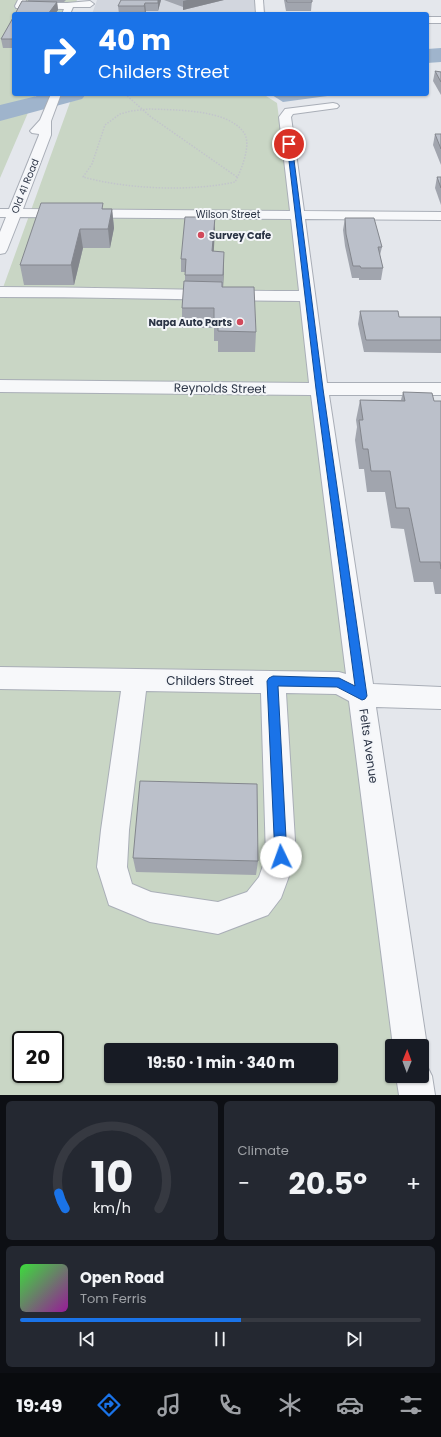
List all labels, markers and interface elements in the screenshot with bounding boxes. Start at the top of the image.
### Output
text: 40 m [98,21,171,60]
icon: right [32,28,84,80]
text: Childers Street [98,59,229,84]
pin [272,127,306,161]
icon: arrive [278,133,300,155]
street label: Old 41 Road [7,156,43,216]
street label: Wilson Street [196,207,261,222]
place label: Survey Cafe [209,228,271,243]
marker: Survey Cafe [196,230,206,240]
place label: Napa Auto Parts [148,315,232,330]
marker: Napa Auto Parts [235,317,245,327]
street label: Reynolds Street [174,379,266,397]
street label: Childers Street [166,672,254,689]
street label: Felts Avenue [355,708,383,784]
position arrow [260,836,302,878]
speed limit sign: 20 [12,1031,64,1083]
north arrow [385,1039,429,1083]
map controls [385,1039,429,1083]
text: 19:50 · 1 min · 340 m [147,1052,295,1073]
text: Climate [238,1141,289,1160]
text: 10 [90,1147,133,1206]
text: 20.5° [289,1162,367,1205]
text: − [238,1168,250,1199]
text: + [406,1168,421,1199]
text: km/h [93,1197,131,1217]
text: Open Road [80,1267,164,1288]
text: Tom Ferris [80,1289,147,1308]
icon: previous [76,1328,98,1350]
icon: pause [209,1328,231,1350]
icon: next [343,1328,365,1350]
icon: directions [95,1391,123,1419]
icon: music [155,1391,183,1419]
icon: phone [216,1391,244,1419]
icon: climate [276,1391,304,1419]
icon: car [336,1391,364,1419]
icon: filters [397,1391,425,1419]
text: 19:49 [16,1393,62,1418]

